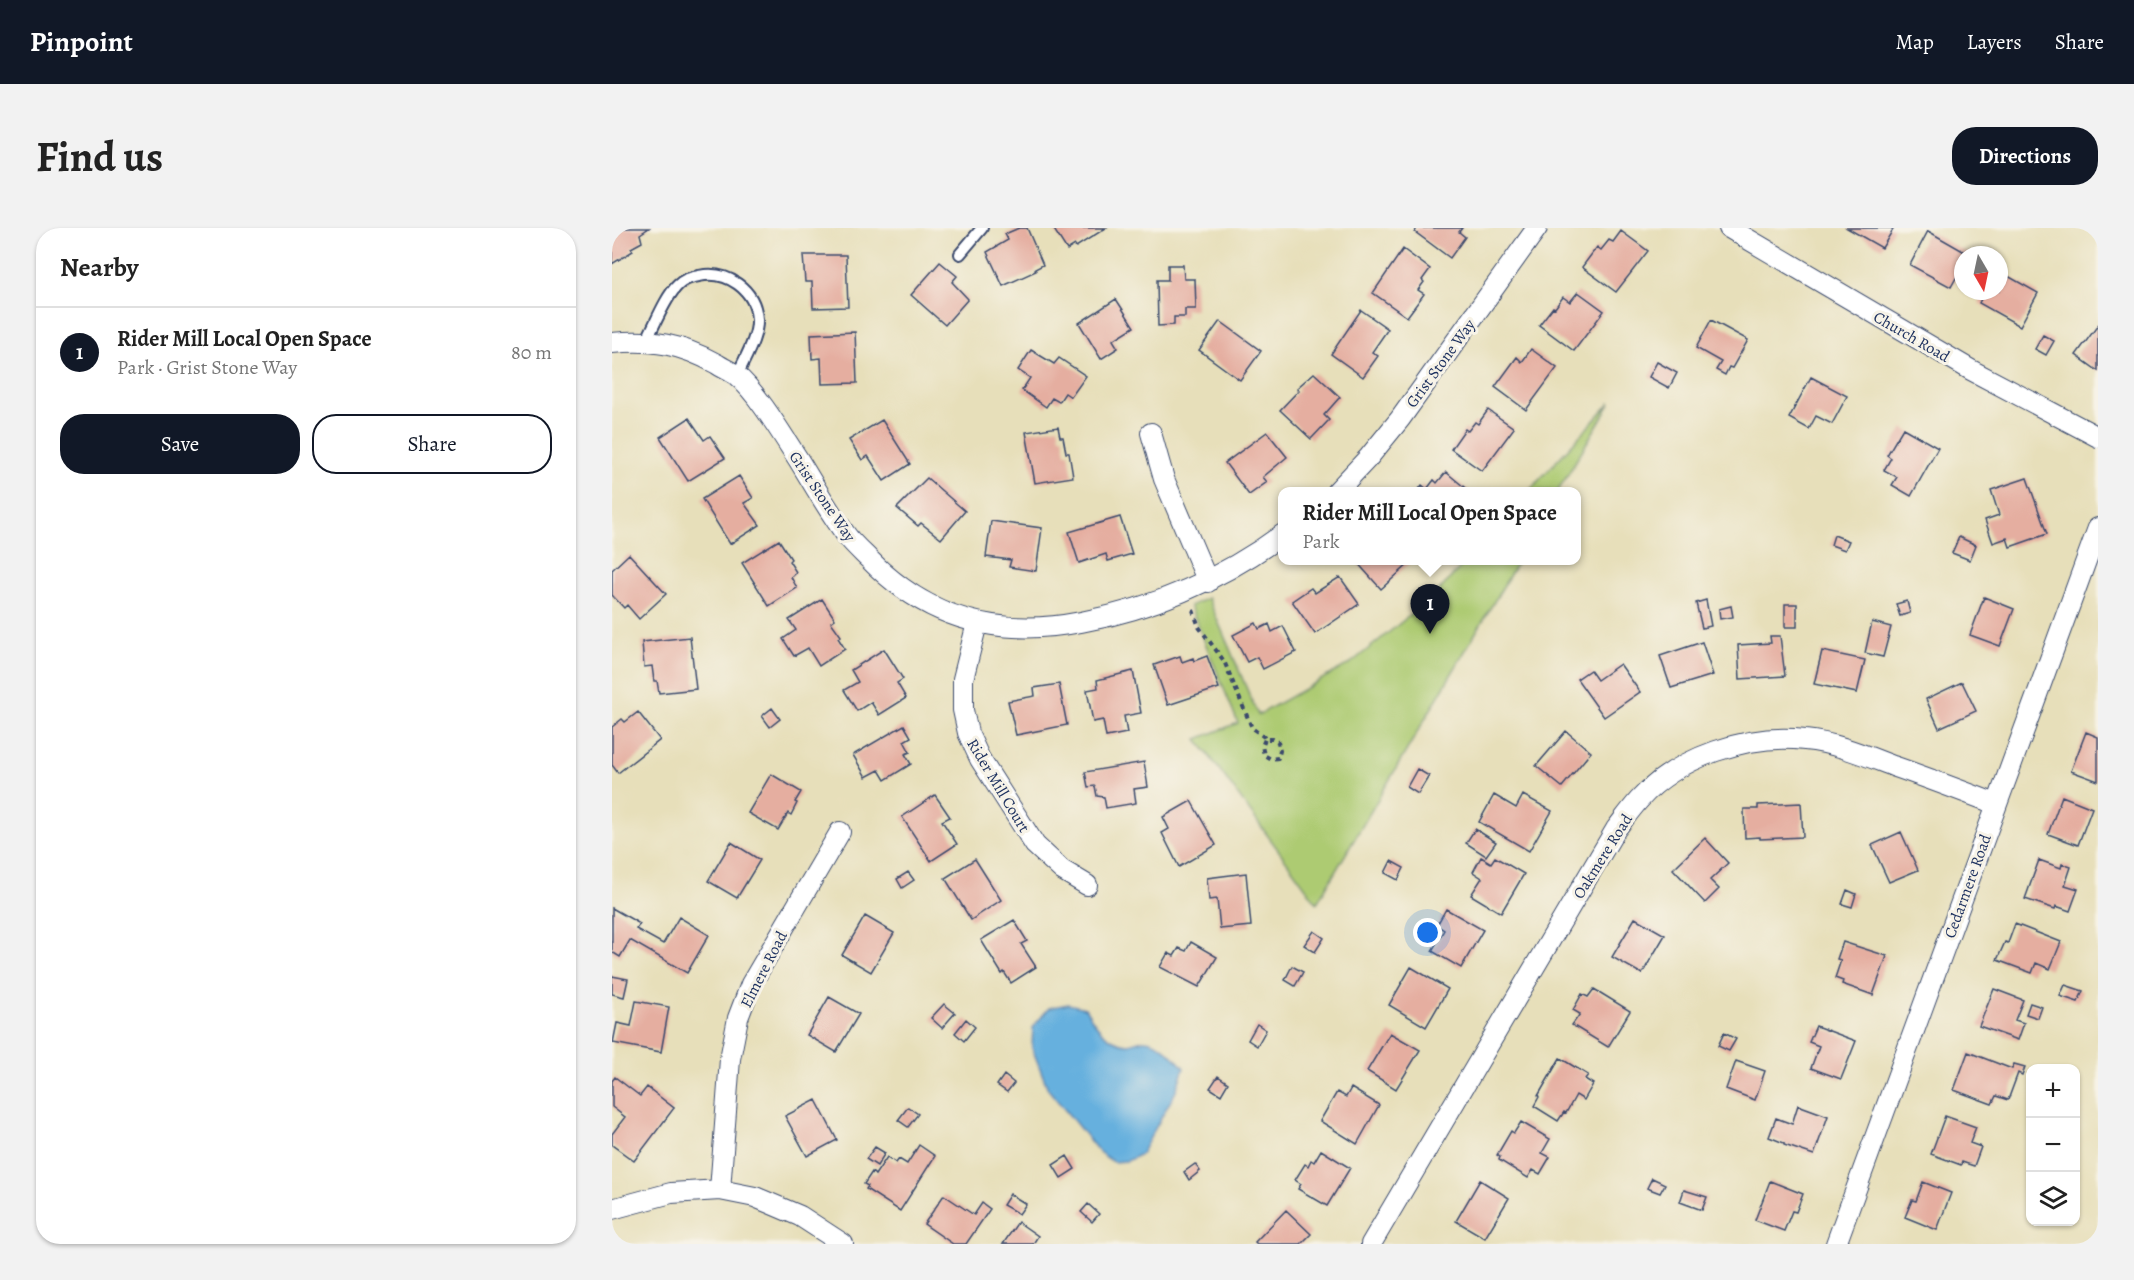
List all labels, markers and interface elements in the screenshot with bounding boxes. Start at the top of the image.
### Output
text: Pinpoint [30,23,133,61]
text: Map [1895,28,1934,56]
text: Layers [1967,28,2022,56]
text: Share [2055,28,2104,56]
button: Directions [1952,127,2098,185]
text: Find us [36,128,163,185]
north arrow [1954,246,2008,300]
text: Nearby [60,250,139,285]
street label: Church Road [1869,306,1954,368]
street label: Grist Stone Way [1401,314,1481,412]
text: Rider Mill Local Open Space [117,324,372,354]
text: 1 [76,339,83,366]
text: 80 m [511,339,552,366]
text: Park · Grist Stone Way [117,354,297,381]
button: Save [60,414,300,474]
button: Share [312,414,552,474]
street label: Grist Stone Way [784,447,861,547]
popup [1278,487,1581,565]
text: Rider Mill Local Open Space [1302,498,1557,528]
text: Park [1302,528,1340,555]
pin: 1 [1410,584,1450,634]
street label: Rider Mill Court [961,735,1035,837]
street label: Oakmere Road [1568,809,1638,903]
street label: Cedarmere Road [1939,831,1997,941]
your location [1413,918,1442,947]
street label: Elmere Road [735,927,793,1012]
map controls [2026,1064,2080,1226]
button: + [2026,1064,2080,1118]
button: − [2026,1118,2080,1172]
button: layers [2026,1172,2080,1226]

